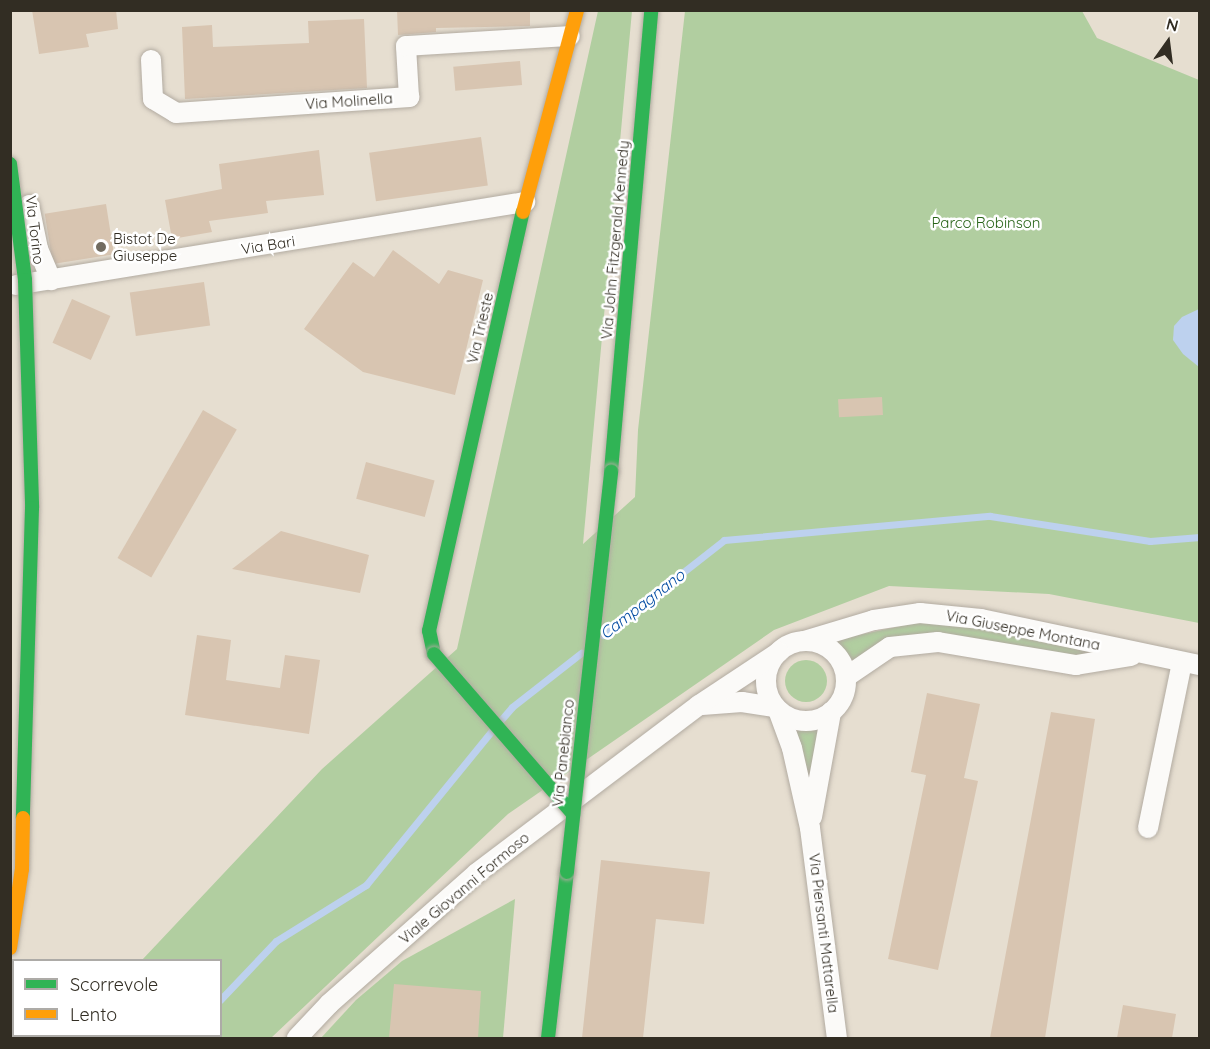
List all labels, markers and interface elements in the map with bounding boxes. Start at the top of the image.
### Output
north arrow [1138,12,1198,72]
text: N [1164,13,1180,36]
street label: Via Molinella [305,89,393,113]
street label: Via John Fitzgerald Kennedy [597,140,633,340]
street label: Via Torino [22,194,48,266]
park label: Parco Robinson [931,214,1041,232]
place label: Bistot De Giuseppe [113,229,177,264]
street label: Via Bari [240,232,296,258]
marker: Bistot De Giuseppe [94,240,108,254]
street label: Via Trieste [463,291,497,365]
water label: Campagnano [596,565,688,643]
street label: Via Giuseppe Montana [944,606,1102,654]
street label: Via Panebianco [548,698,578,808]
street label: Viale Giovanni Formoso [395,828,533,948]
street label: Via Piersanti Mattarella [805,852,843,1014]
legend [12,959,222,1037]
text: Scorrevole [70,973,158,996]
text: Lento [70,1003,117,1026]

